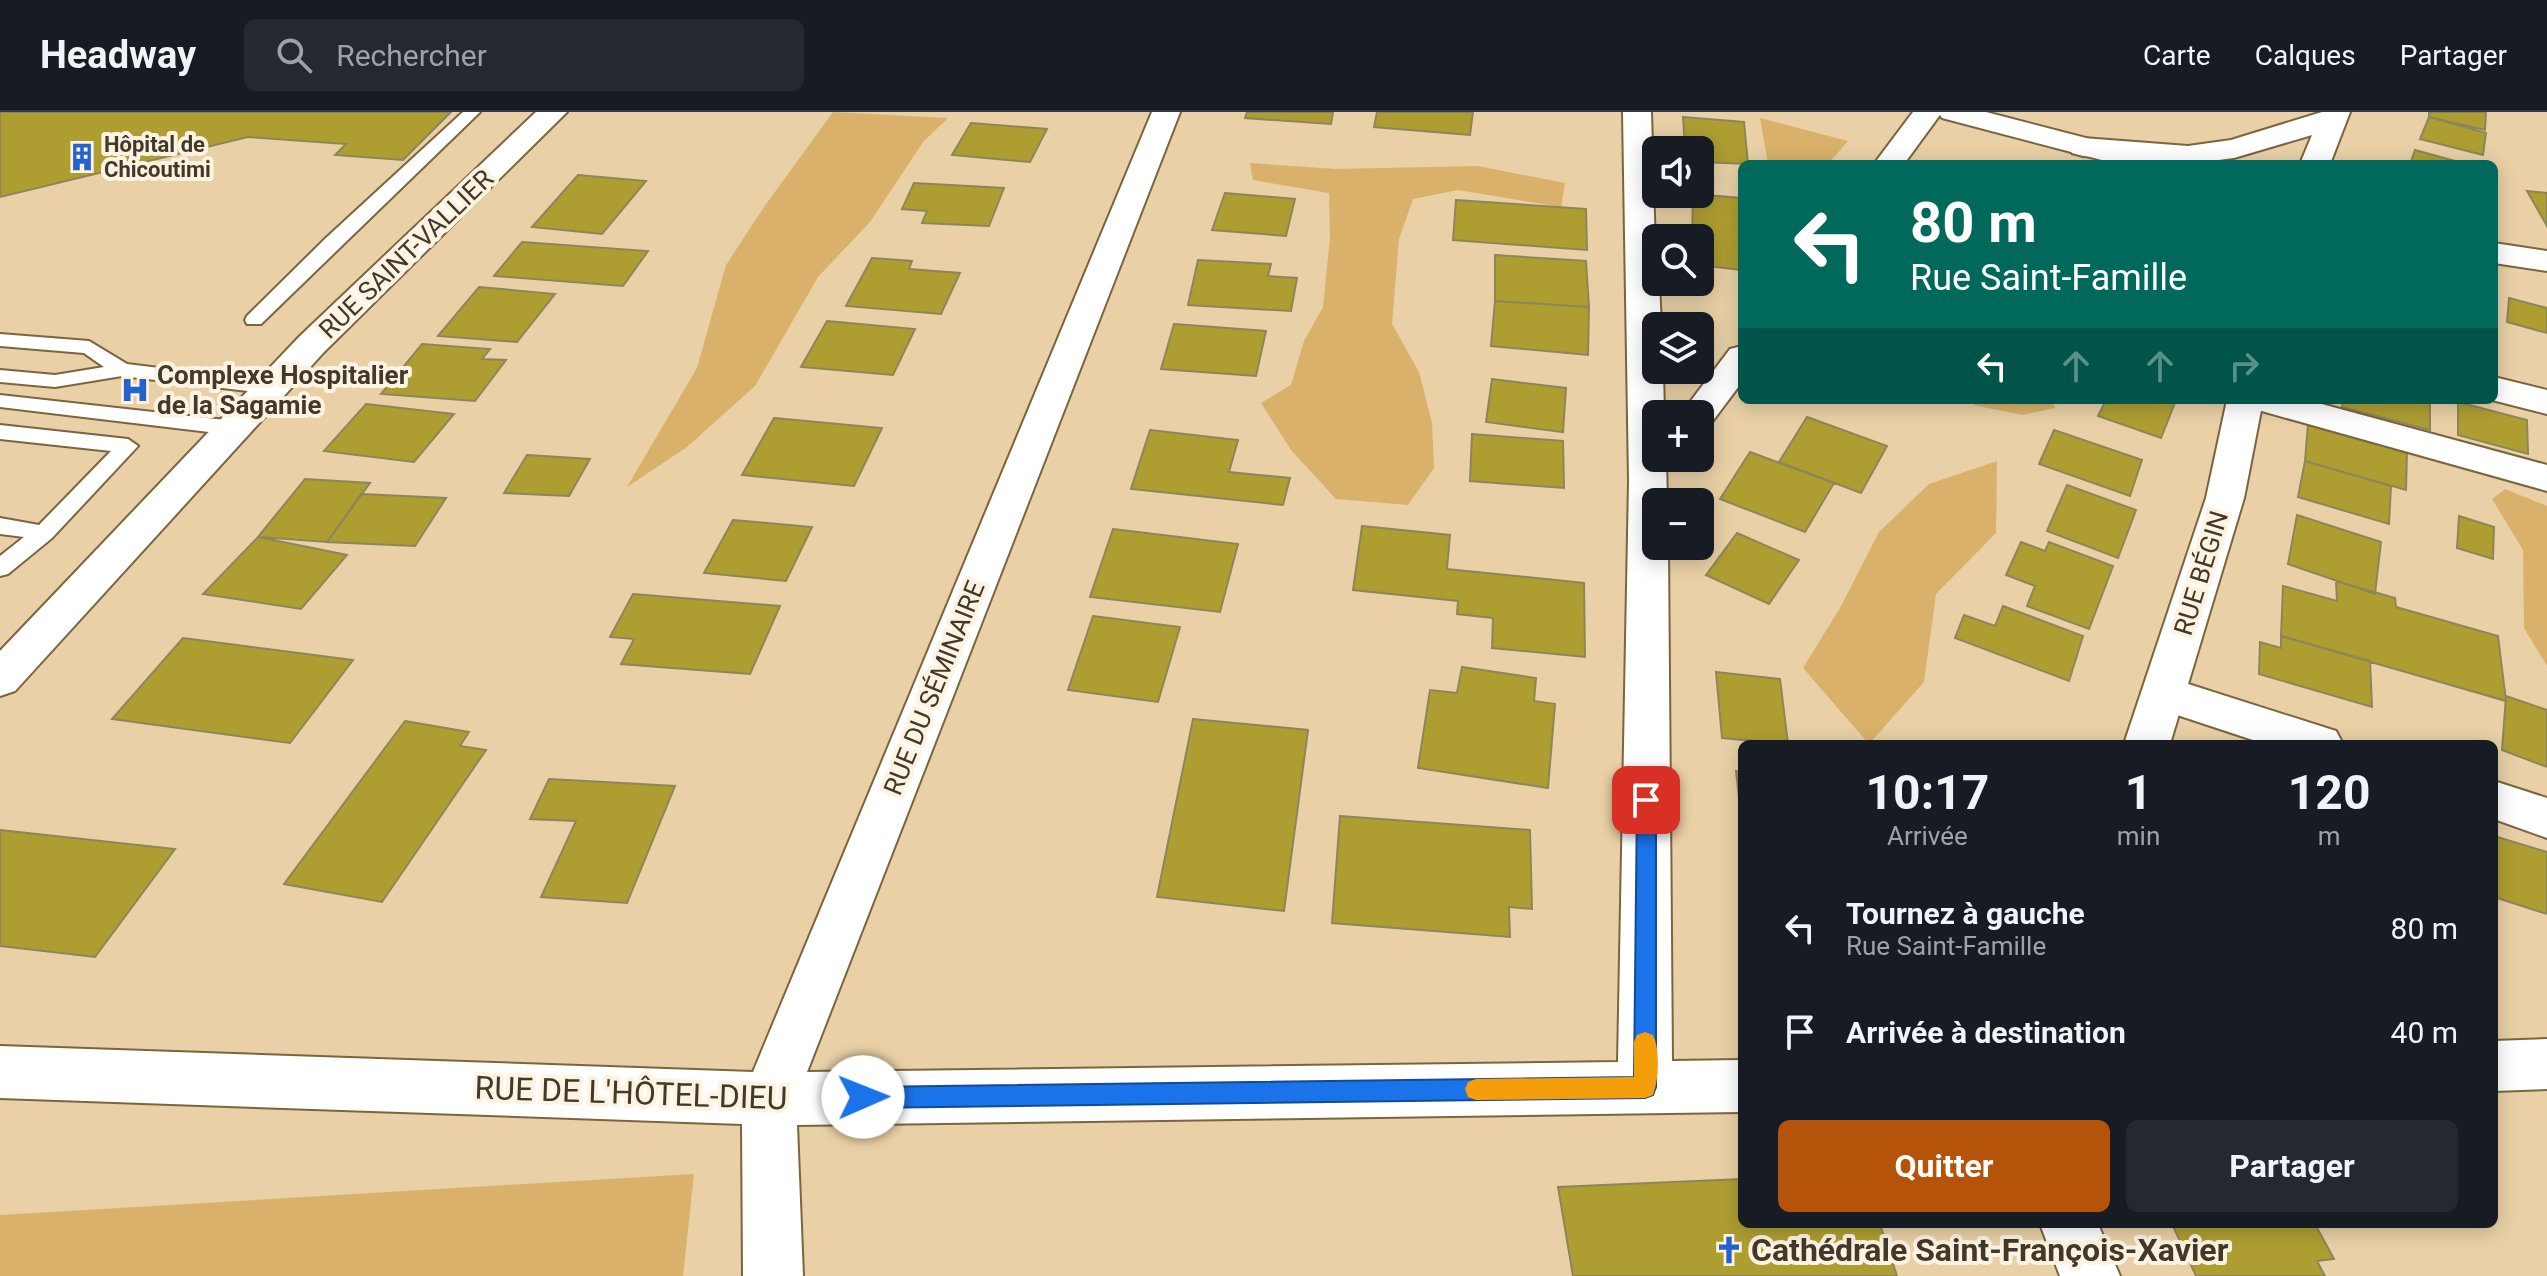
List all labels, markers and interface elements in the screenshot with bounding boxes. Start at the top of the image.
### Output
search box [244,19,804,91]
text: Headway [40,33,196,77]
icon: search [272,33,316,77]
text: Rechercher [336,38,487,73]
text: Carte [2143,39,2211,72]
text: Calques [2255,39,2356,72]
text: Partager [2400,39,2507,72]
place label: Hôpital de Chicoutimi [104,132,211,182]
map controls [1642,136,1714,560]
button: sound [1642,136,1714,208]
building icon: Hôpital de Chicoutimi [67,142,97,172]
street label: RUE SAINT-VALLIER [313,163,499,345]
text: 80 m [1910,190,2037,256]
icon: left [1778,192,1882,296]
button: search [1642,224,1714,296]
text: Rue Saint-Famille [1910,257,2187,299]
button: layers [1642,312,1714,384]
icon: left [1970,344,2014,388]
icon: ahead [2054,344,2098,388]
icon: ahead [2138,344,2182,388]
icon: right [2222,344,2266,388]
place label: Complexe Hospitalier de la Sagamie [157,360,409,420]
hospital icon: Complexe Hospitalier de la Sagamie [120,375,150,405]
button: + [1642,400,1714,472]
button: − [1642,488,1714,560]
street label: RUE BÉGIN [2168,507,2234,639]
street label: RUE DU SÉMINAIRE [877,577,991,799]
text: 10:17 [1866,764,1989,821]
text: 1 [2125,764,2152,821]
text: 120 [2288,764,2370,821]
pin [1612,766,1680,834]
icon: arrive [1624,778,1668,822]
text: Arrivée [1887,821,1968,851]
text: min [2117,821,2160,851]
text: m [2318,821,2341,851]
text: Tournez à gauche [1846,896,2085,931]
icon: left [1778,906,1822,950]
text: 80 m [2391,911,2458,946]
text: Rue Saint-Famille [1846,931,2046,961]
icon: arrive [1778,1010,1822,1054]
text: Arrivée à destination [1846,1015,2126,1050]
text: 40 m [2391,1015,2458,1050]
position arrow [821,1055,905,1139]
street label: RUE DE L'HÔTEL-DIEU [474,1069,788,1117]
button: Quitter [1778,1120,2110,1212]
button: Partager [2126,1120,2458,1212]
place label: Cathédrale Saint-François-Xavier [1751,1231,2229,1269]
church icon: Cathédrale Saint-François-Xavier [1714,1235,1744,1265]

